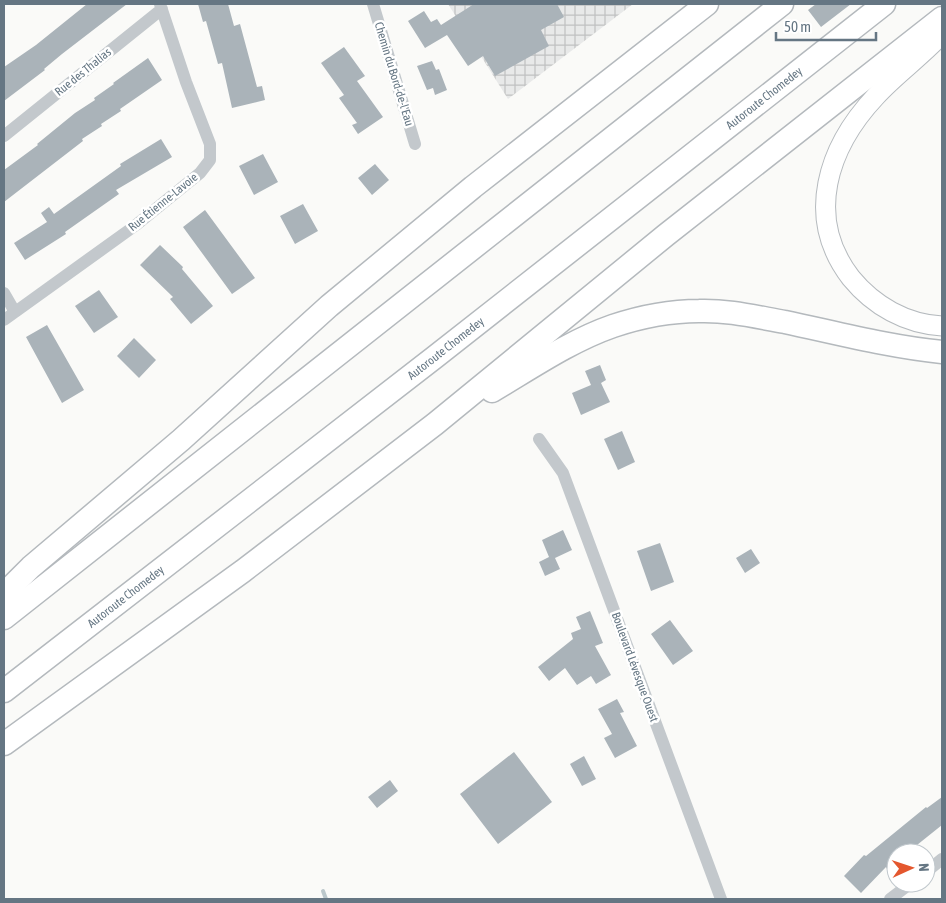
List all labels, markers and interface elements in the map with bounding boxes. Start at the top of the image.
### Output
scale bar [776,10,876,42]
text: 50 m [784,18,811,35]
street label: Chemin du Bord-de-l'Eau [372,20,417,128]
street label: Rue des Thalias [52,45,114,99]
street label: Autoroute Chomedey [723,64,805,132]
street label: Rue Étienne-Lavoie [126,170,200,234]
street label: Autoroute Chomedey [405,314,487,383]
street label: Autoroute Chomedey [85,563,167,631]
street label: Boulevard Lévesque Ouest [609,610,662,724]
north arrow [886,843,936,893]
text: N [916,863,932,872]

